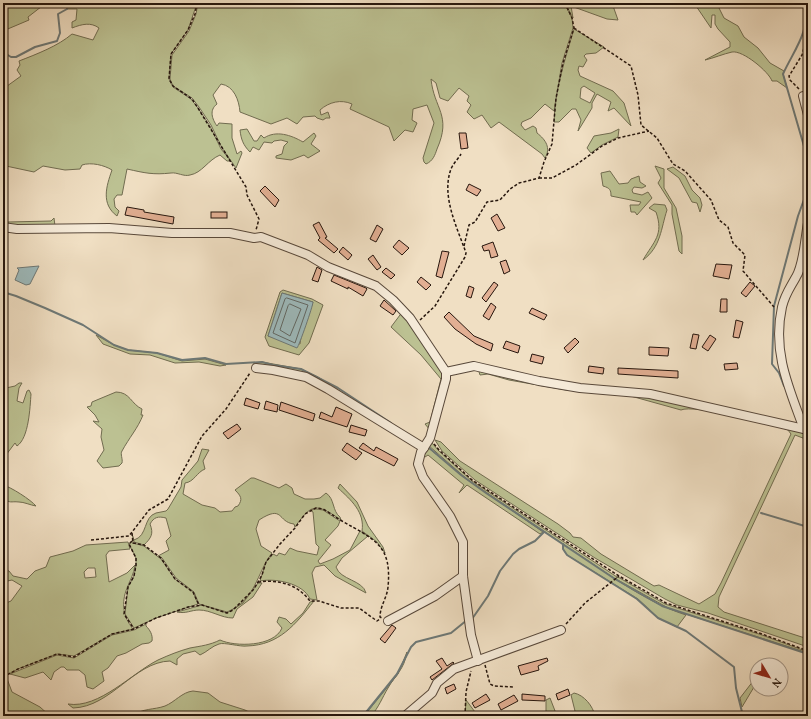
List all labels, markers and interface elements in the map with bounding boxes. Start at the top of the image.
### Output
north arrow [749,657,789,697]
text: N [767,674,784,690]

